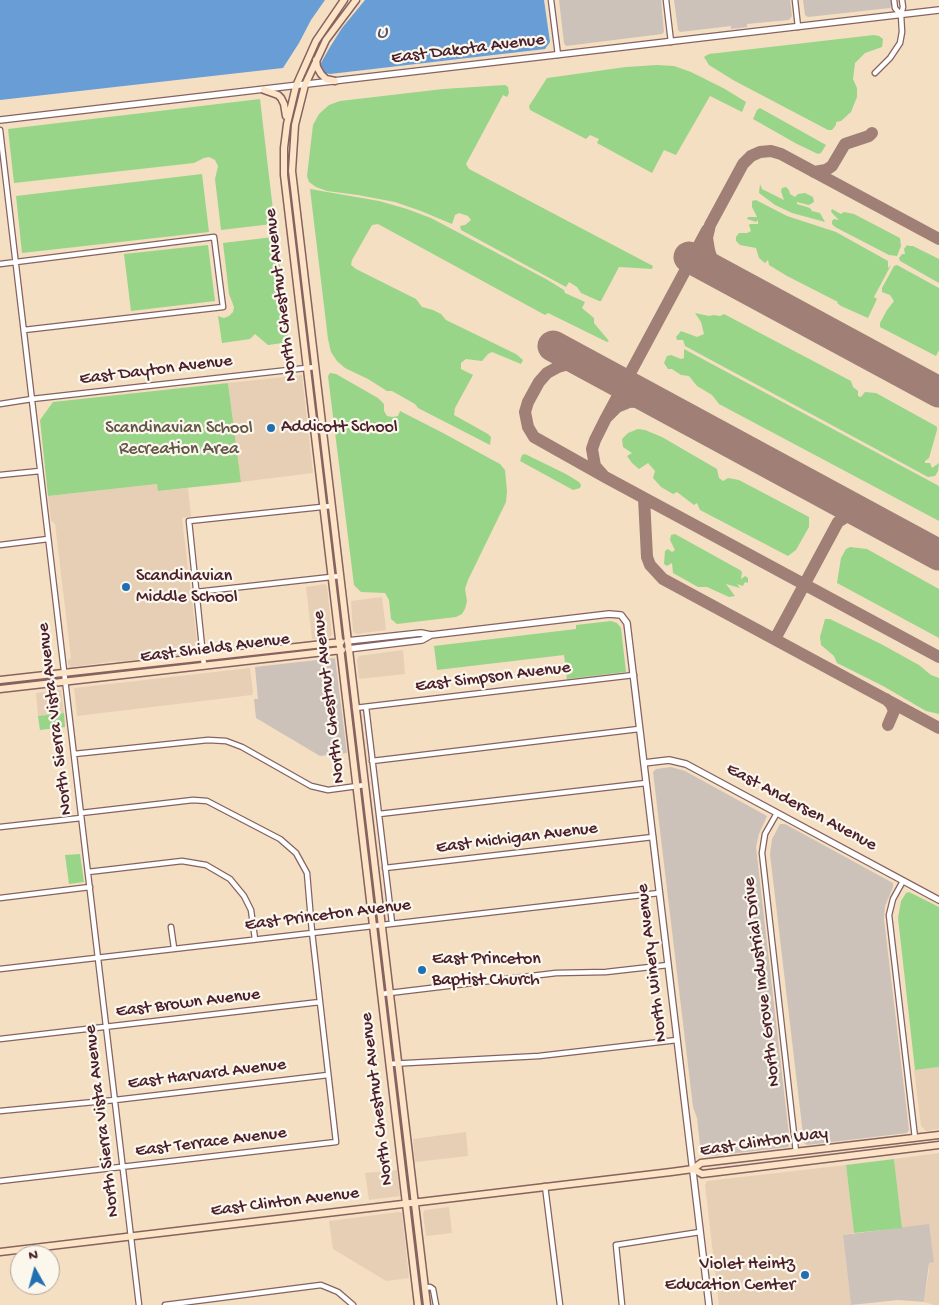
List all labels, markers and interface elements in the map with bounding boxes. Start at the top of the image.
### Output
water label: U [377,23,387,45]
street label: East Dakota Avenue [390,30,546,70]
street label: North Chestnut Avenue [261,207,303,383]
street label: East Dayton Avenue [78,351,234,391]
place label: Addicott School [281,417,398,439]
park label: Scandinavian School Recreation Area [105,418,253,460]
marker: Addicott School [265,422,277,434]
place label: Scandinavian Middle School [136,566,238,608]
marker: Scandinavian Middle School [120,581,132,593]
street label: North Chestnut Avenue [309,609,351,785]
street label: North Sierra Vista Avenue [33,622,79,816]
street label: East Shields Avenue [139,629,291,669]
street label: East Simpson Avenue [414,658,572,698]
street label: East Andersen Avenue [722,759,880,857]
street label: East Michigan Avenue [435,818,599,860]
street label: North Grove Industrial Drive [739,876,787,1088]
street label: North Winery Avenue [633,883,673,1043]
street label: East Princeton Avenue [244,895,412,937]
place label: East Princeton Baptist Church [432,949,541,992]
marker: East Princeton Baptist Church [416,964,428,976]
street label: East Brown Avenue [115,984,261,1024]
street label: North Chestnut Avenue [357,1011,399,1187]
street label: North Sierra Vista Avenue [80,1024,126,1218]
street label: East Harvard Avenue [127,1055,287,1095]
street label: East Terrace Avenue [134,1123,288,1163]
street label: East Clinton Way [698,1123,830,1163]
street label: East Clinton Avenue [210,1183,360,1223]
north arrow [10,1245,60,1295]
text: N [28,1247,39,1265]
place label: Violet Heintz Education Center [665,1254,795,1296]
marker: Violet Heintz Education Center [799,1269,811,1281]

